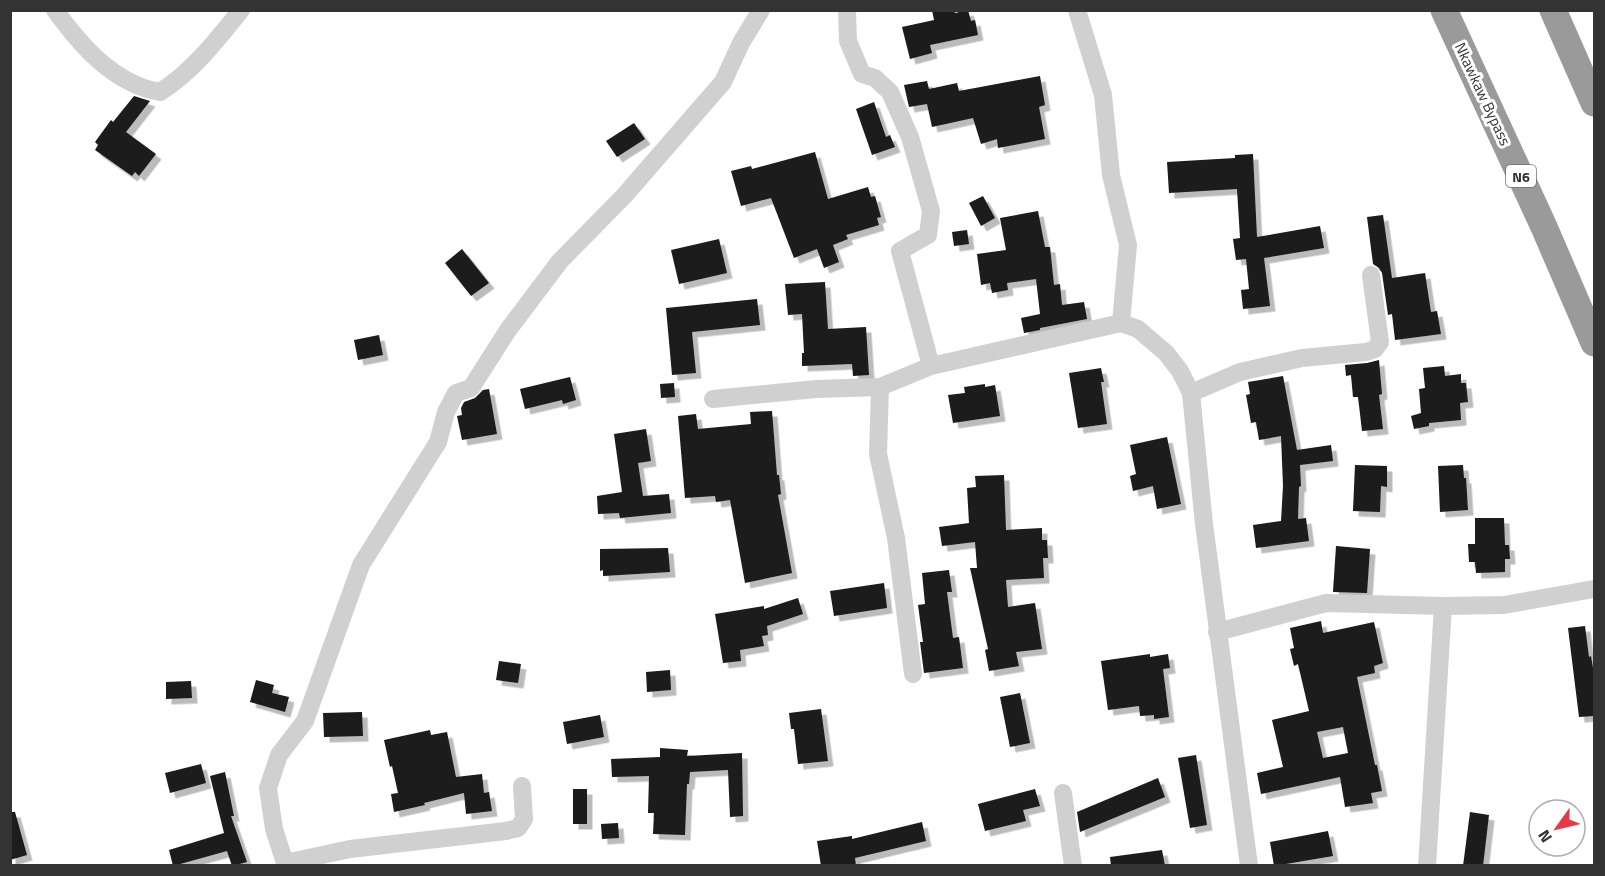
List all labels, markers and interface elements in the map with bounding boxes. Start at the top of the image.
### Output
street label: Nkawkaw Bypass [1449,39,1517,149]
road number: N6 [1506,165,1536,187]
north arrow [1527,798,1587,858]
text: N [1532,825,1558,848]

